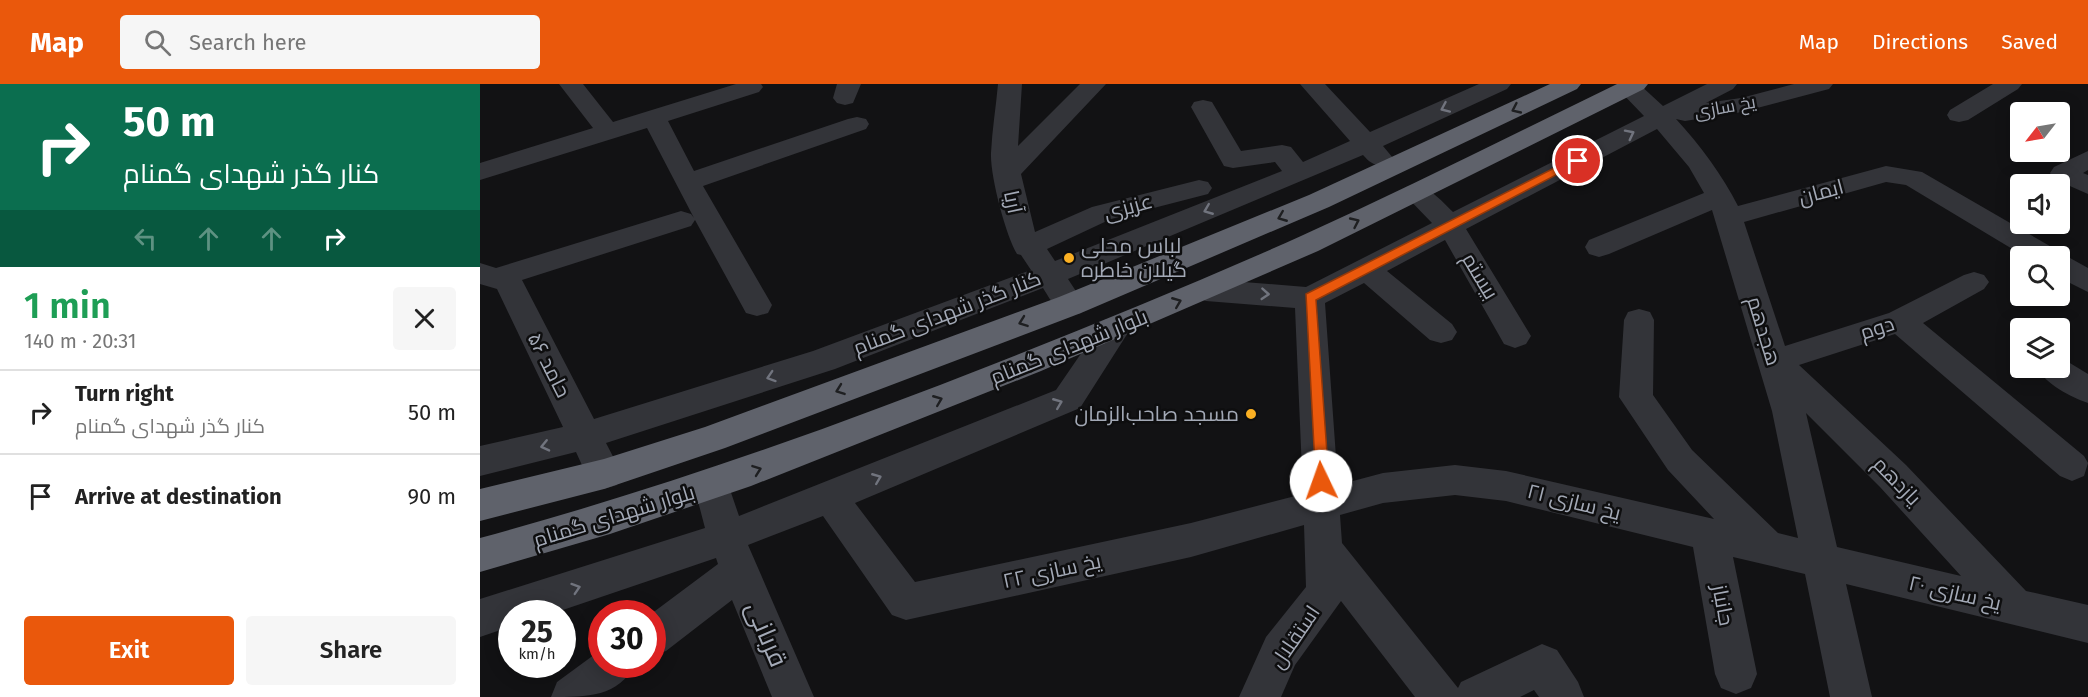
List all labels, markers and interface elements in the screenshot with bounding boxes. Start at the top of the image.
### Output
search box [120,15,540,69]
text: Map [30,26,84,59]
icon: search [141,26,174,59]
text: Search here [189,29,307,56]
text: Map [1799,29,1839,55]
text: Directions [1872,29,1968,55]
text: Saved [2001,29,2058,55]
street label: یخ سازی [1693,91,1758,124]
text: 50 m [123,97,216,147]
one-way arrow [1441,101,1452,113]
one-way arrow [1511,102,1522,114]
north arrow [2010,102,2070,162]
map controls [2010,102,2070,378]
icon: right [24,108,102,186]
one-way arrow [1624,130,1635,141]
pin [1552,135,1603,186]
icon: arrive [1561,144,1594,177]
text: کنار گذر شهدای گمنام [123,158,379,190]
street label: ایمان [1796,174,1846,210]
button: sound [2010,174,2070,234]
street label: آریا [998,188,1028,216]
street label: عزیزی [1101,188,1155,226]
one-way arrow [1204,203,1215,215]
one-way arrow [1277,210,1288,222]
one-way arrow [1348,217,1359,229]
icon: left [129,222,162,255]
icon: ahead [192,222,225,255]
icon: ahead [255,222,288,255]
icon: right [318,222,351,255]
place label: لباس محلی گیلان خاطره [1081,233,1187,283]
button: search [2010,246,2070,306]
street label: بیستم [1455,248,1504,305]
marker: لباس محلی گیلان خاطره [1062,251,1076,265]
street label: کنار گذر شهدای گمنام [849,265,1045,362]
text: 1 min [24,284,111,328]
button: close [393,287,456,350]
one-way arrow [1260,288,1269,301]
street label: هجدهم [1740,293,1787,369]
one-way arrow [1171,297,1182,309]
street label: بلوار شهدای گمنام [987,304,1152,391]
street label: دوم [1856,310,1898,347]
one-way arrow [1018,315,1029,327]
button: layers [2010,318,2070,378]
street label: حامد ۵۶ [522,328,576,402]
text: 140 m · 20:31 [24,329,136,353]
one-way arrow [766,369,777,382]
text: Turn right [75,380,174,407]
one-way arrow [835,383,846,395]
one-way arrow [932,395,943,407]
icon: right [24,396,57,429]
one-way arrow [1052,398,1062,411]
text: 50 m [408,399,456,426]
place label: مسجد صاحب‌الزمان [1074,401,1239,427]
marker: مسجد صاحب‌الزمان [1244,407,1258,421]
text: کنار گذر شهدای گمنام [75,414,265,438]
one-way arrow [540,438,550,451]
position arrow [1289,449,1353,513]
street label: یازدهم [1867,451,1927,512]
one-way arrow [750,465,761,477]
one-way arrow [871,473,882,485]
street label: یخ سازی ۲۱ [1524,478,1624,527]
street label: بلوار شهدای گمنام [530,479,698,554]
icon: arrive [24,480,57,513]
text: Arrive at destination [75,483,282,510]
text: 90 m [407,483,456,510]
street label: یخ سازی ۲۲ [1000,548,1104,595]
street label: یخ سازی ۲۰ [1906,570,2004,617]
street label: جانباز [1706,581,1740,628]
one-way arrow [570,582,581,595]
street label: قربانی [739,597,794,672]
speed limit sign: 30 [588,600,666,678]
street label: استقلال [1264,600,1326,674]
text: 25 [521,614,553,650]
button: Exit [24,616,234,685]
button: Share [246,616,456,685]
text: km/h [518,645,556,663]

